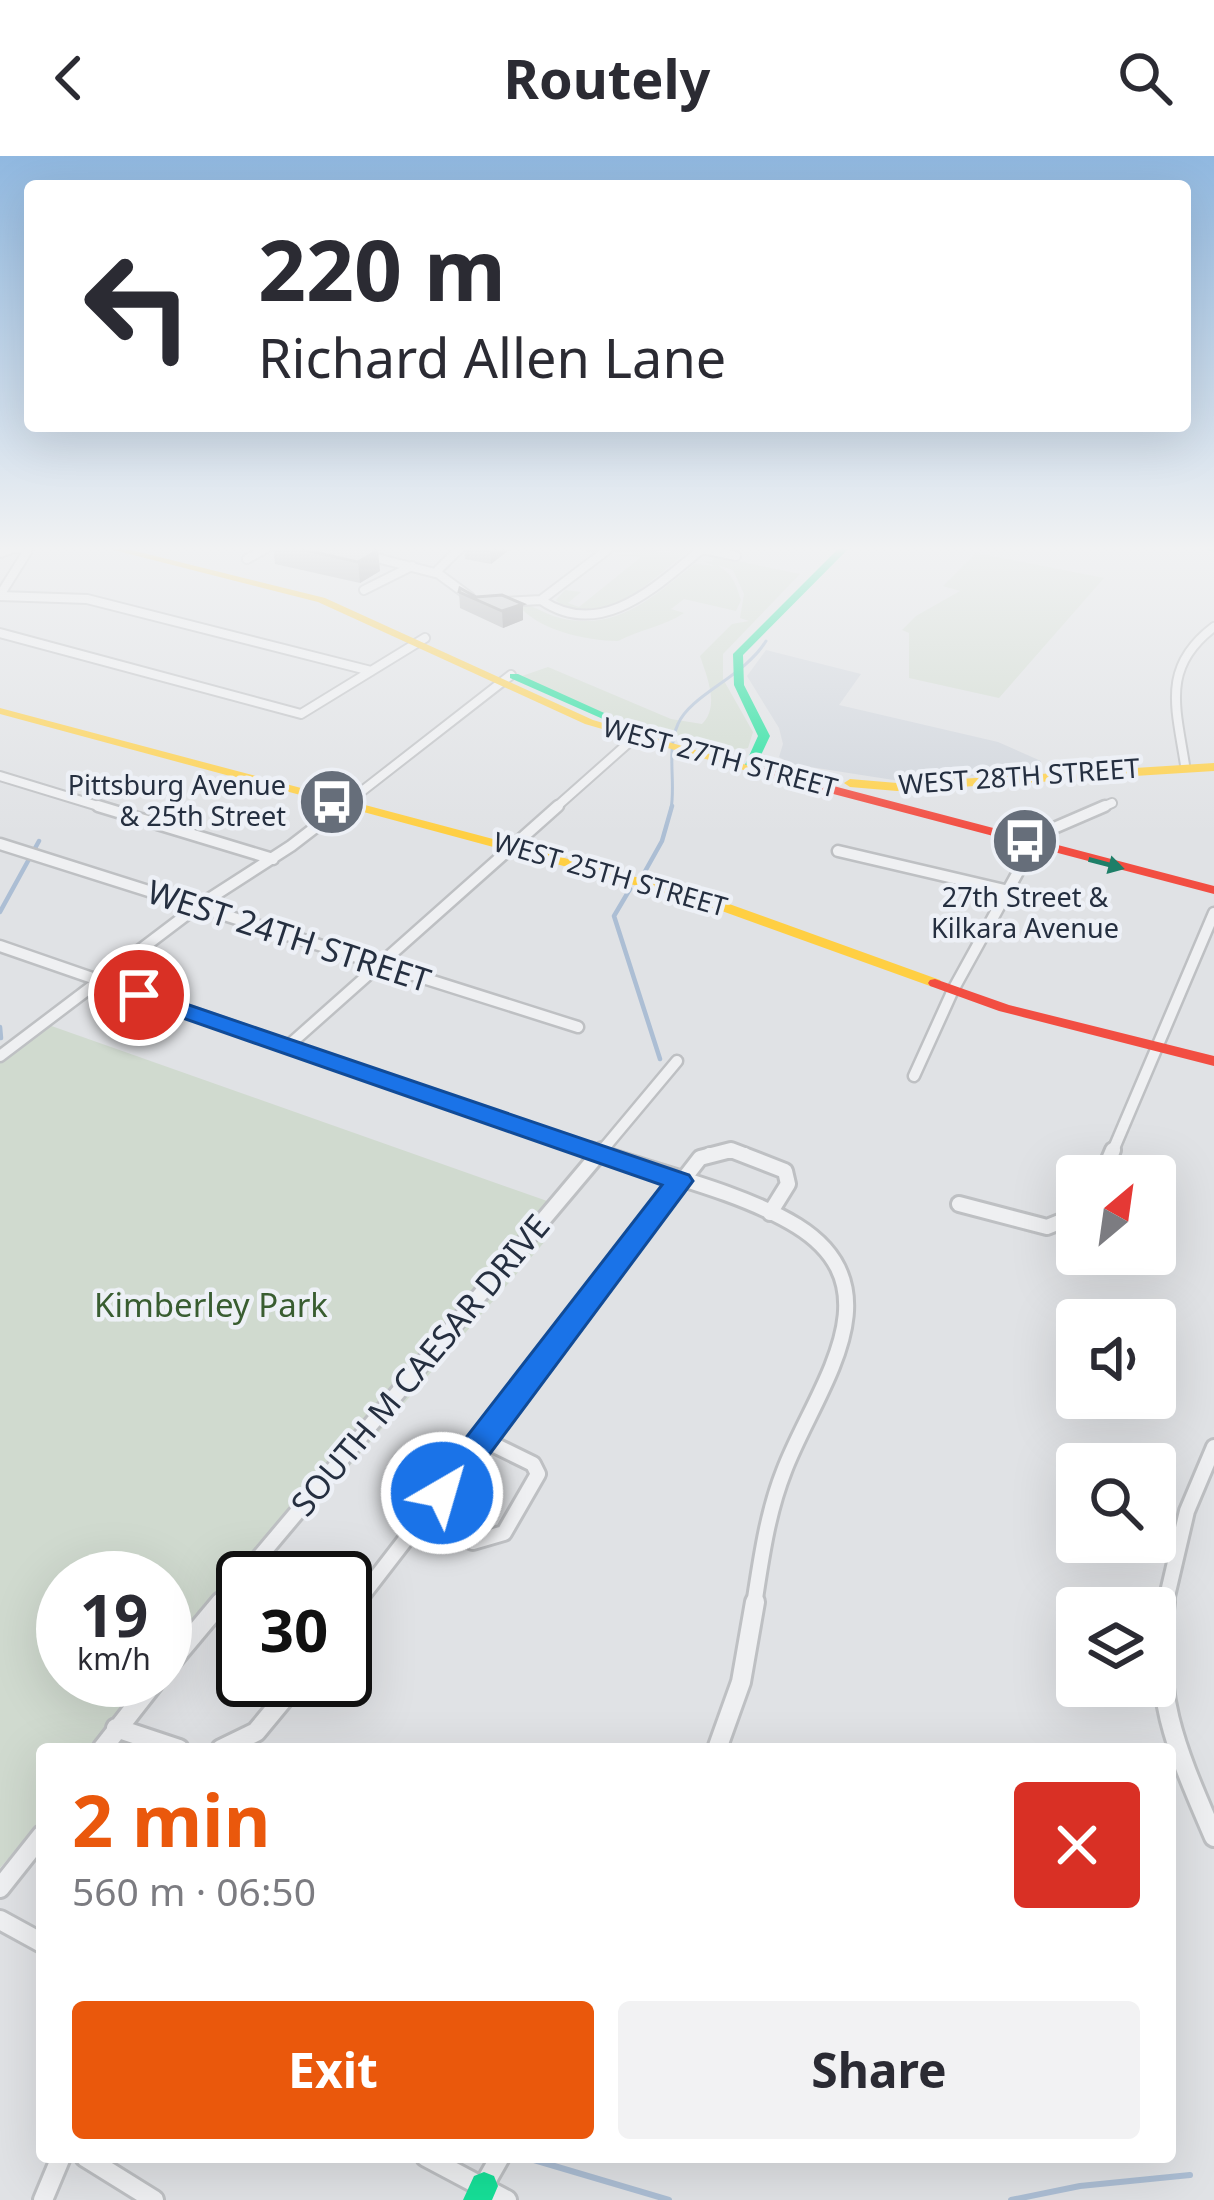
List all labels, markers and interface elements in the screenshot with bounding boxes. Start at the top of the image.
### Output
text: Routely [504,41,710,115]
icon: back [36,45,102,111]
icon: search [1112,45,1178,111]
text: 220 m [258,211,506,326]
icon: left [60,228,216,384]
text: Richard Allen Lane [258,320,726,394]
street label: WEST 27TH STREET [599,707,842,806]
street label: WEST 28TH STREET [897,749,1141,802]
place label: Pittsburg Avenue & 25th Street [68,766,286,834]
bus stop icon: Pittsburg Avenue & 25th Street [297,767,367,837]
bus stop icon: 27th Street & Kilkara Avenue [990,806,1060,876]
street label: WEST 25TH STREET [489,822,732,925]
one-way arrow [1088,856,1124,874]
street label: WEST 24TH STREET [142,869,437,1003]
place label: 27th Street & Kilkara Avenue [931,878,1119,946]
pin [88,944,190,1046]
icon: arrive [106,962,172,1028]
north arrow [1056,1155,1176,1275]
map controls [1056,1155,1176,1707]
street label: SOUTH M CAESAR DRIVE [280,1204,559,1525]
park label: Kimberley Park [94,1282,328,1327]
button: sound [1056,1299,1176,1419]
position arrow [379,1430,505,1556]
button: search [1056,1443,1176,1563]
speed limit sign: 30 [216,1551,372,1707]
text: 19 [80,1573,148,1655]
button: layers [1056,1587,1176,1707]
text: km/h [77,1638,151,1679]
text: 2 min [72,1770,270,1868]
button: close [1014,1782,1140,1908]
text: 560 m · 06:50 [72,1864,316,1917]
button: Exit [72,2001,594,2139]
button: Share [618,2001,1140,2139]

